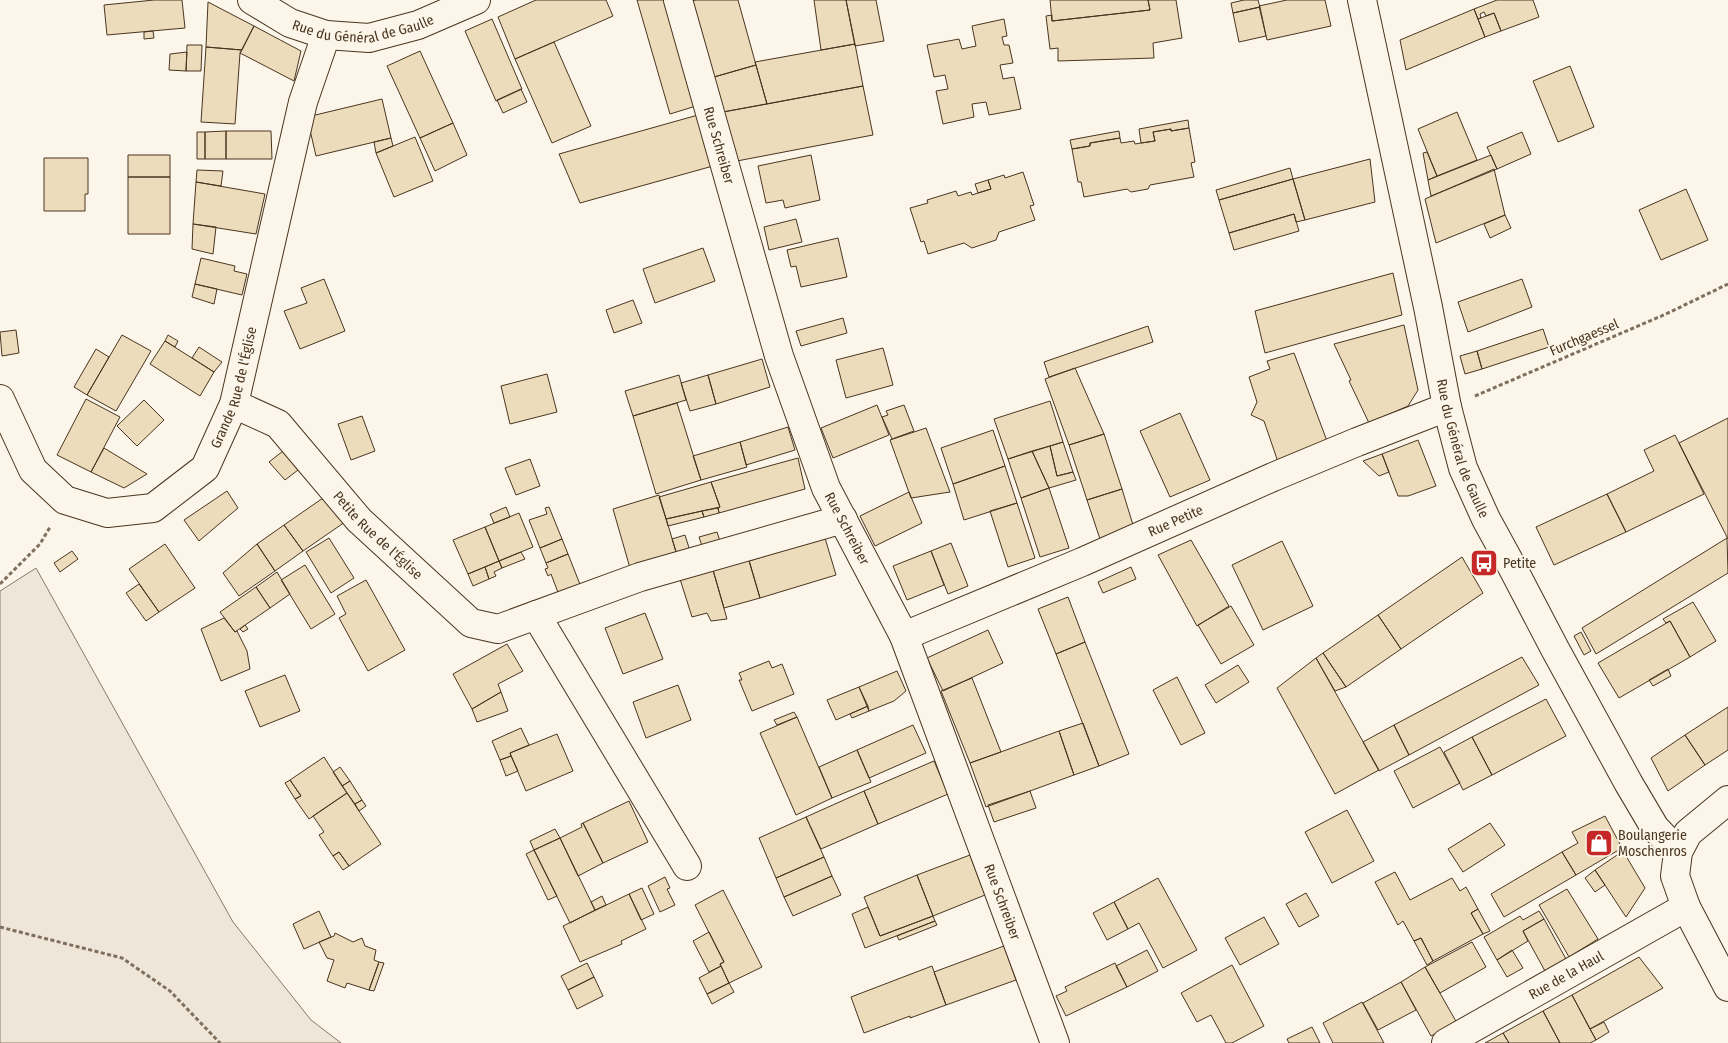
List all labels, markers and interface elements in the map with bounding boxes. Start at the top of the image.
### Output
street label: Rue du Général de Gaulle [290,11,437,47]
street label: Rue Schreiber [700,105,738,186]
street label: Furchgaessel [1547,315,1622,360]
street label: Grande Rue de l'Église [207,325,260,451]
street label: Rue du Général de Gaulle [1433,378,1492,521]
street label: Petite Rue de l'Église [329,488,426,583]
street label: Rue Schreiber [821,490,873,568]
street label: Rue Petite [1145,501,1206,541]
bus stop icon: Petite [1469,548,1499,578]
place label: Petite [1503,555,1536,572]
place label: Boulangerie Moschenros [1618,827,1687,860]
shop icon: Boulangerie Moschenros [1584,828,1614,858]
street label: Rue Schreiber [980,862,1024,942]
street label: Rue de la Haul [1526,947,1607,1003]

